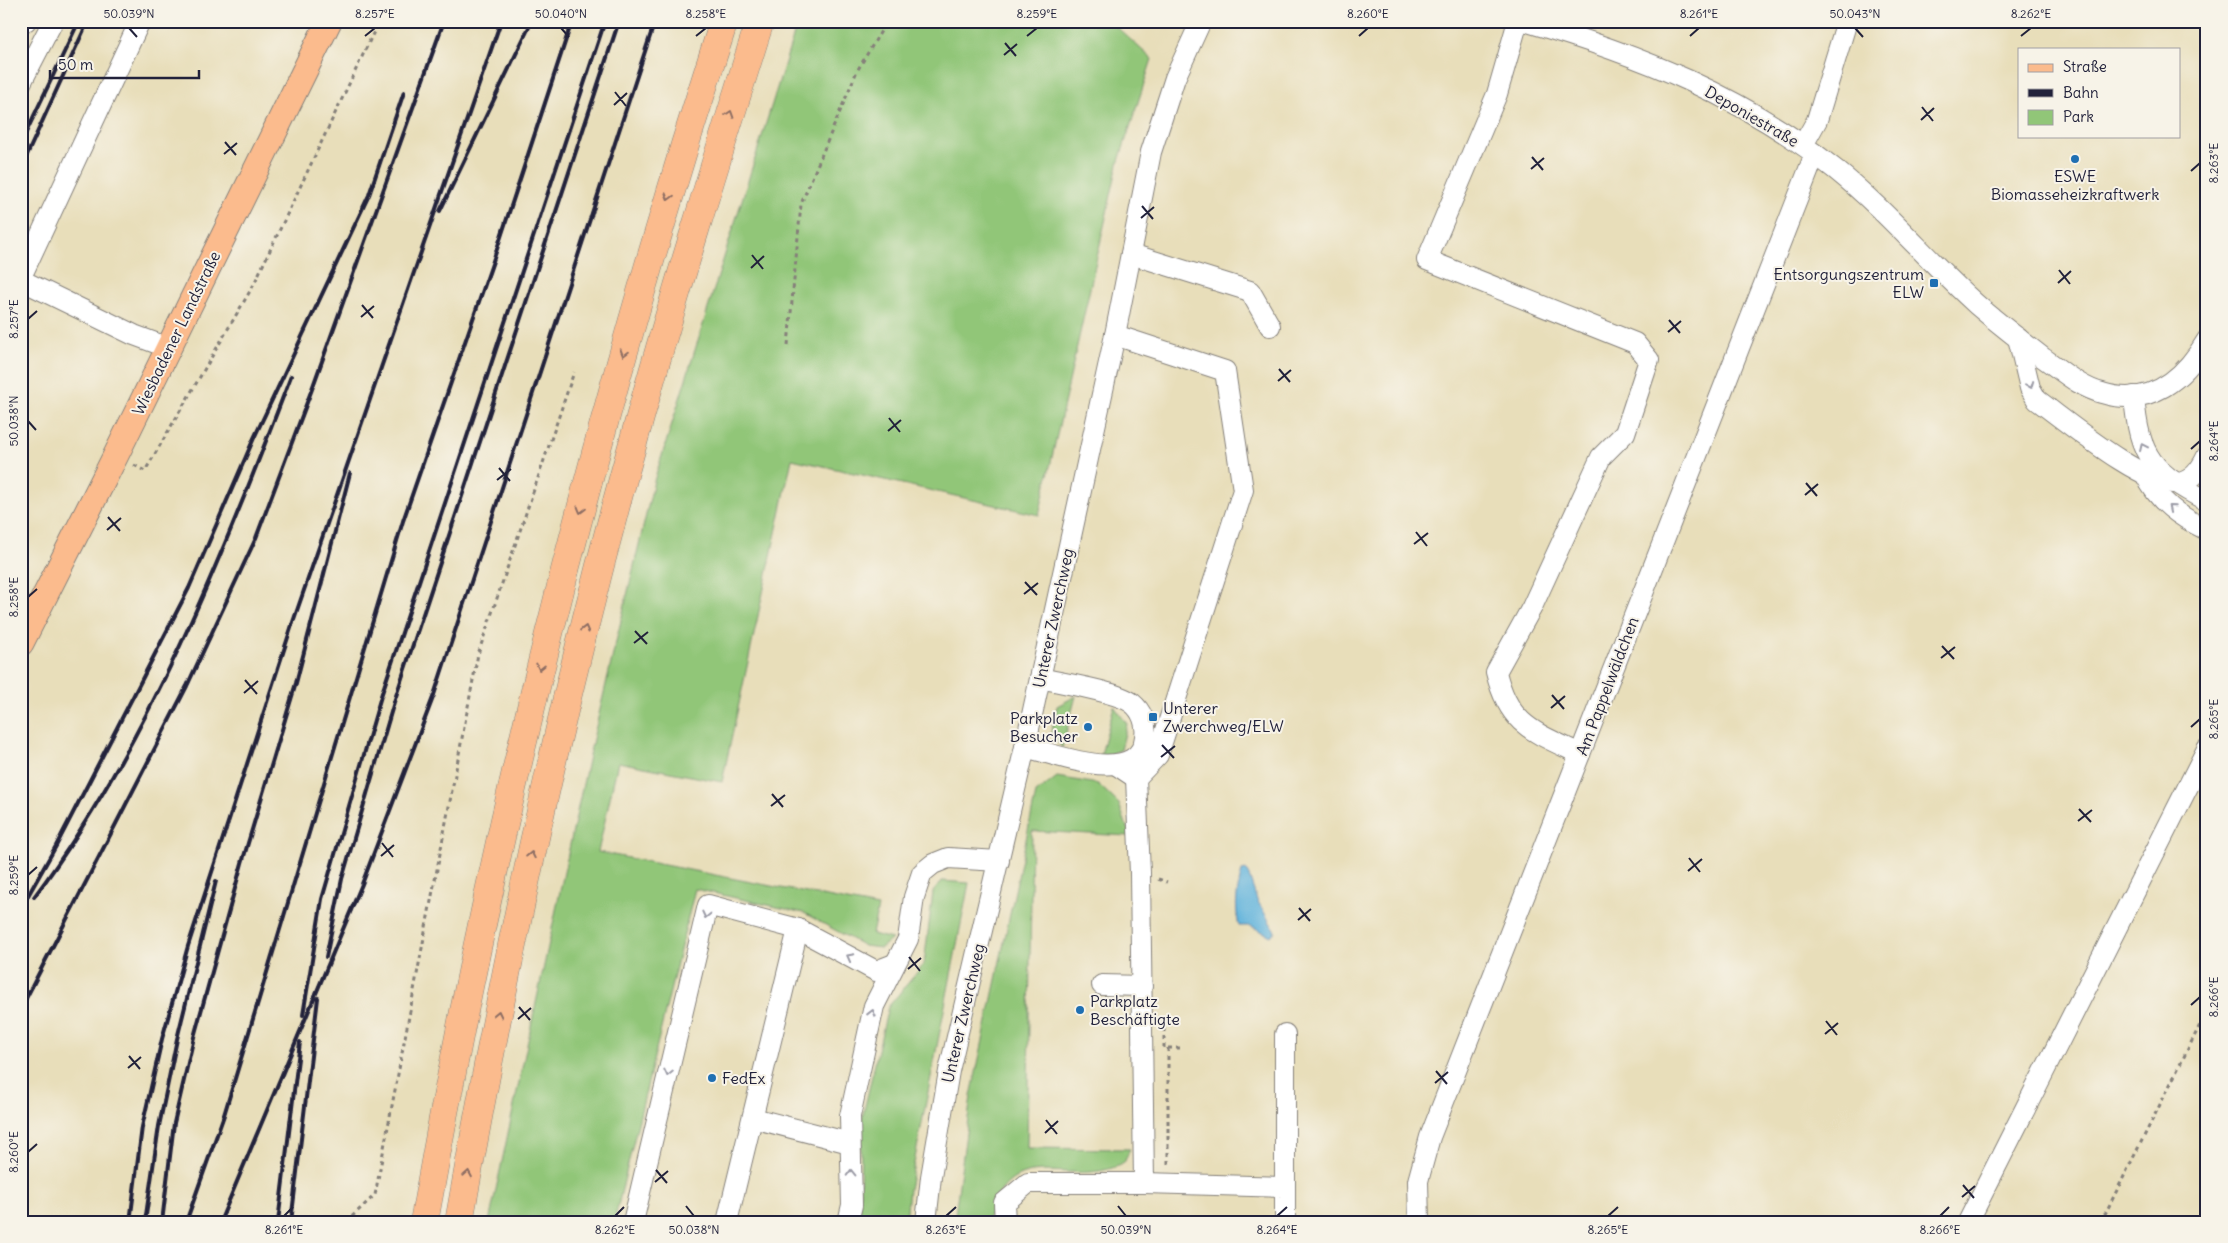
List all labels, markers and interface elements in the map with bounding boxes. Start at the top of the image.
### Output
text: 50.039°N [103,6,155,21]
text: 8.257°E [355,6,395,21]
text: 50.040°N [535,6,587,21]
text: 8.258°E [686,6,726,21]
text: 8.259°E [1017,6,1057,21]
text: 8.260°E [1347,6,1389,21]
text: 8.261°E [1680,6,1718,21]
text: 50.043°N [1829,6,1881,21]
text: 8.262°E [2011,6,2051,21]
scale bar [50,48,199,80]
legend [2018,48,2180,138]
text: 50 m [58,55,93,74]
text: Straße [2063,57,2107,76]
street label: Deponiestraße [1702,81,1802,151]
text: Bahn [2063,83,2099,102]
text: Park [2063,107,2094,126]
one-way arrow [725,110,735,119]
text: 8.263°E [2206,143,2221,183]
marker: ESWE Biomasseheizkraftwerk [2069,153,2081,165]
place label: ESWE Biomasseheizkraftwerk [1991,166,2159,204]
one-way arrow [664,193,674,201]
street label: Wiesbadener Landstraße [128,248,224,418]
place label: Entsorgungszentrum ELW [1773,264,1924,302]
marker: Entsorgungszentrum ELW [1928,277,1940,289]
text: 8.257°E [6,299,21,339]
one-way arrow [619,349,629,357]
one-way arrow [2024,381,2034,389]
text: 50.038°N [6,395,21,447]
text: 8.264°E [2206,421,2221,461]
one-way arrow [2139,443,2150,452]
one-way arrow [2167,504,2176,513]
one-way arrow [576,506,587,515]
street label: Unterer Zwerchweg [1028,546,1078,690]
text: 8.258°E [6,577,21,617]
street label: Am Pappelwäldchen [1571,614,1643,758]
one-way arrow [580,625,590,633]
one-way arrow [535,663,546,672]
place label: Unterer Zwerchweg/ELW [1163,698,1284,736]
text: 8.265°E [2206,699,2221,739]
place label: Parkplatz Besucher [1010,708,1078,746]
marker: Unterer Zwerchweg/ELW [1147,711,1159,723]
marker: Parkplatz Besucher [1082,721,1094,733]
one-way arrow [525,850,535,859]
text: 8.259°E [6,855,21,895]
one-way arrow [701,910,712,919]
street label: Unterer Zwerchweg [937,941,989,1085]
one-way arrow [846,953,855,963]
text: 8.266°E [2206,977,2221,1017]
place label: Parkplatz Beschäftigte [1090,991,1180,1029]
marker: Parkplatz Beschäftigte [1074,1004,1086,1016]
one-way arrow [866,1009,877,1018]
one-way arrow [492,1010,503,1019]
one-way arrow [663,1068,674,1077]
place label: FedEx [722,1068,766,1088]
marker: FedEx [706,1072,718,1084]
text: 8.260°E [6,1131,21,1173]
one-way arrow [462,1169,472,1178]
one-way arrow [846,1169,856,1177]
text: 8.261°E [265,1222,303,1237]
text: 8.262°E [595,1222,635,1237]
text: 50.038°N [668,1222,720,1237]
text: 8.263°E [926,1222,966,1237]
text: 50.039°N [1100,1222,1152,1237]
text: 8.264°E [1257,1222,1297,1237]
text: 8.265°E [1588,1222,1628,1237]
text: 8.266°E [1920,1222,1960,1237]

